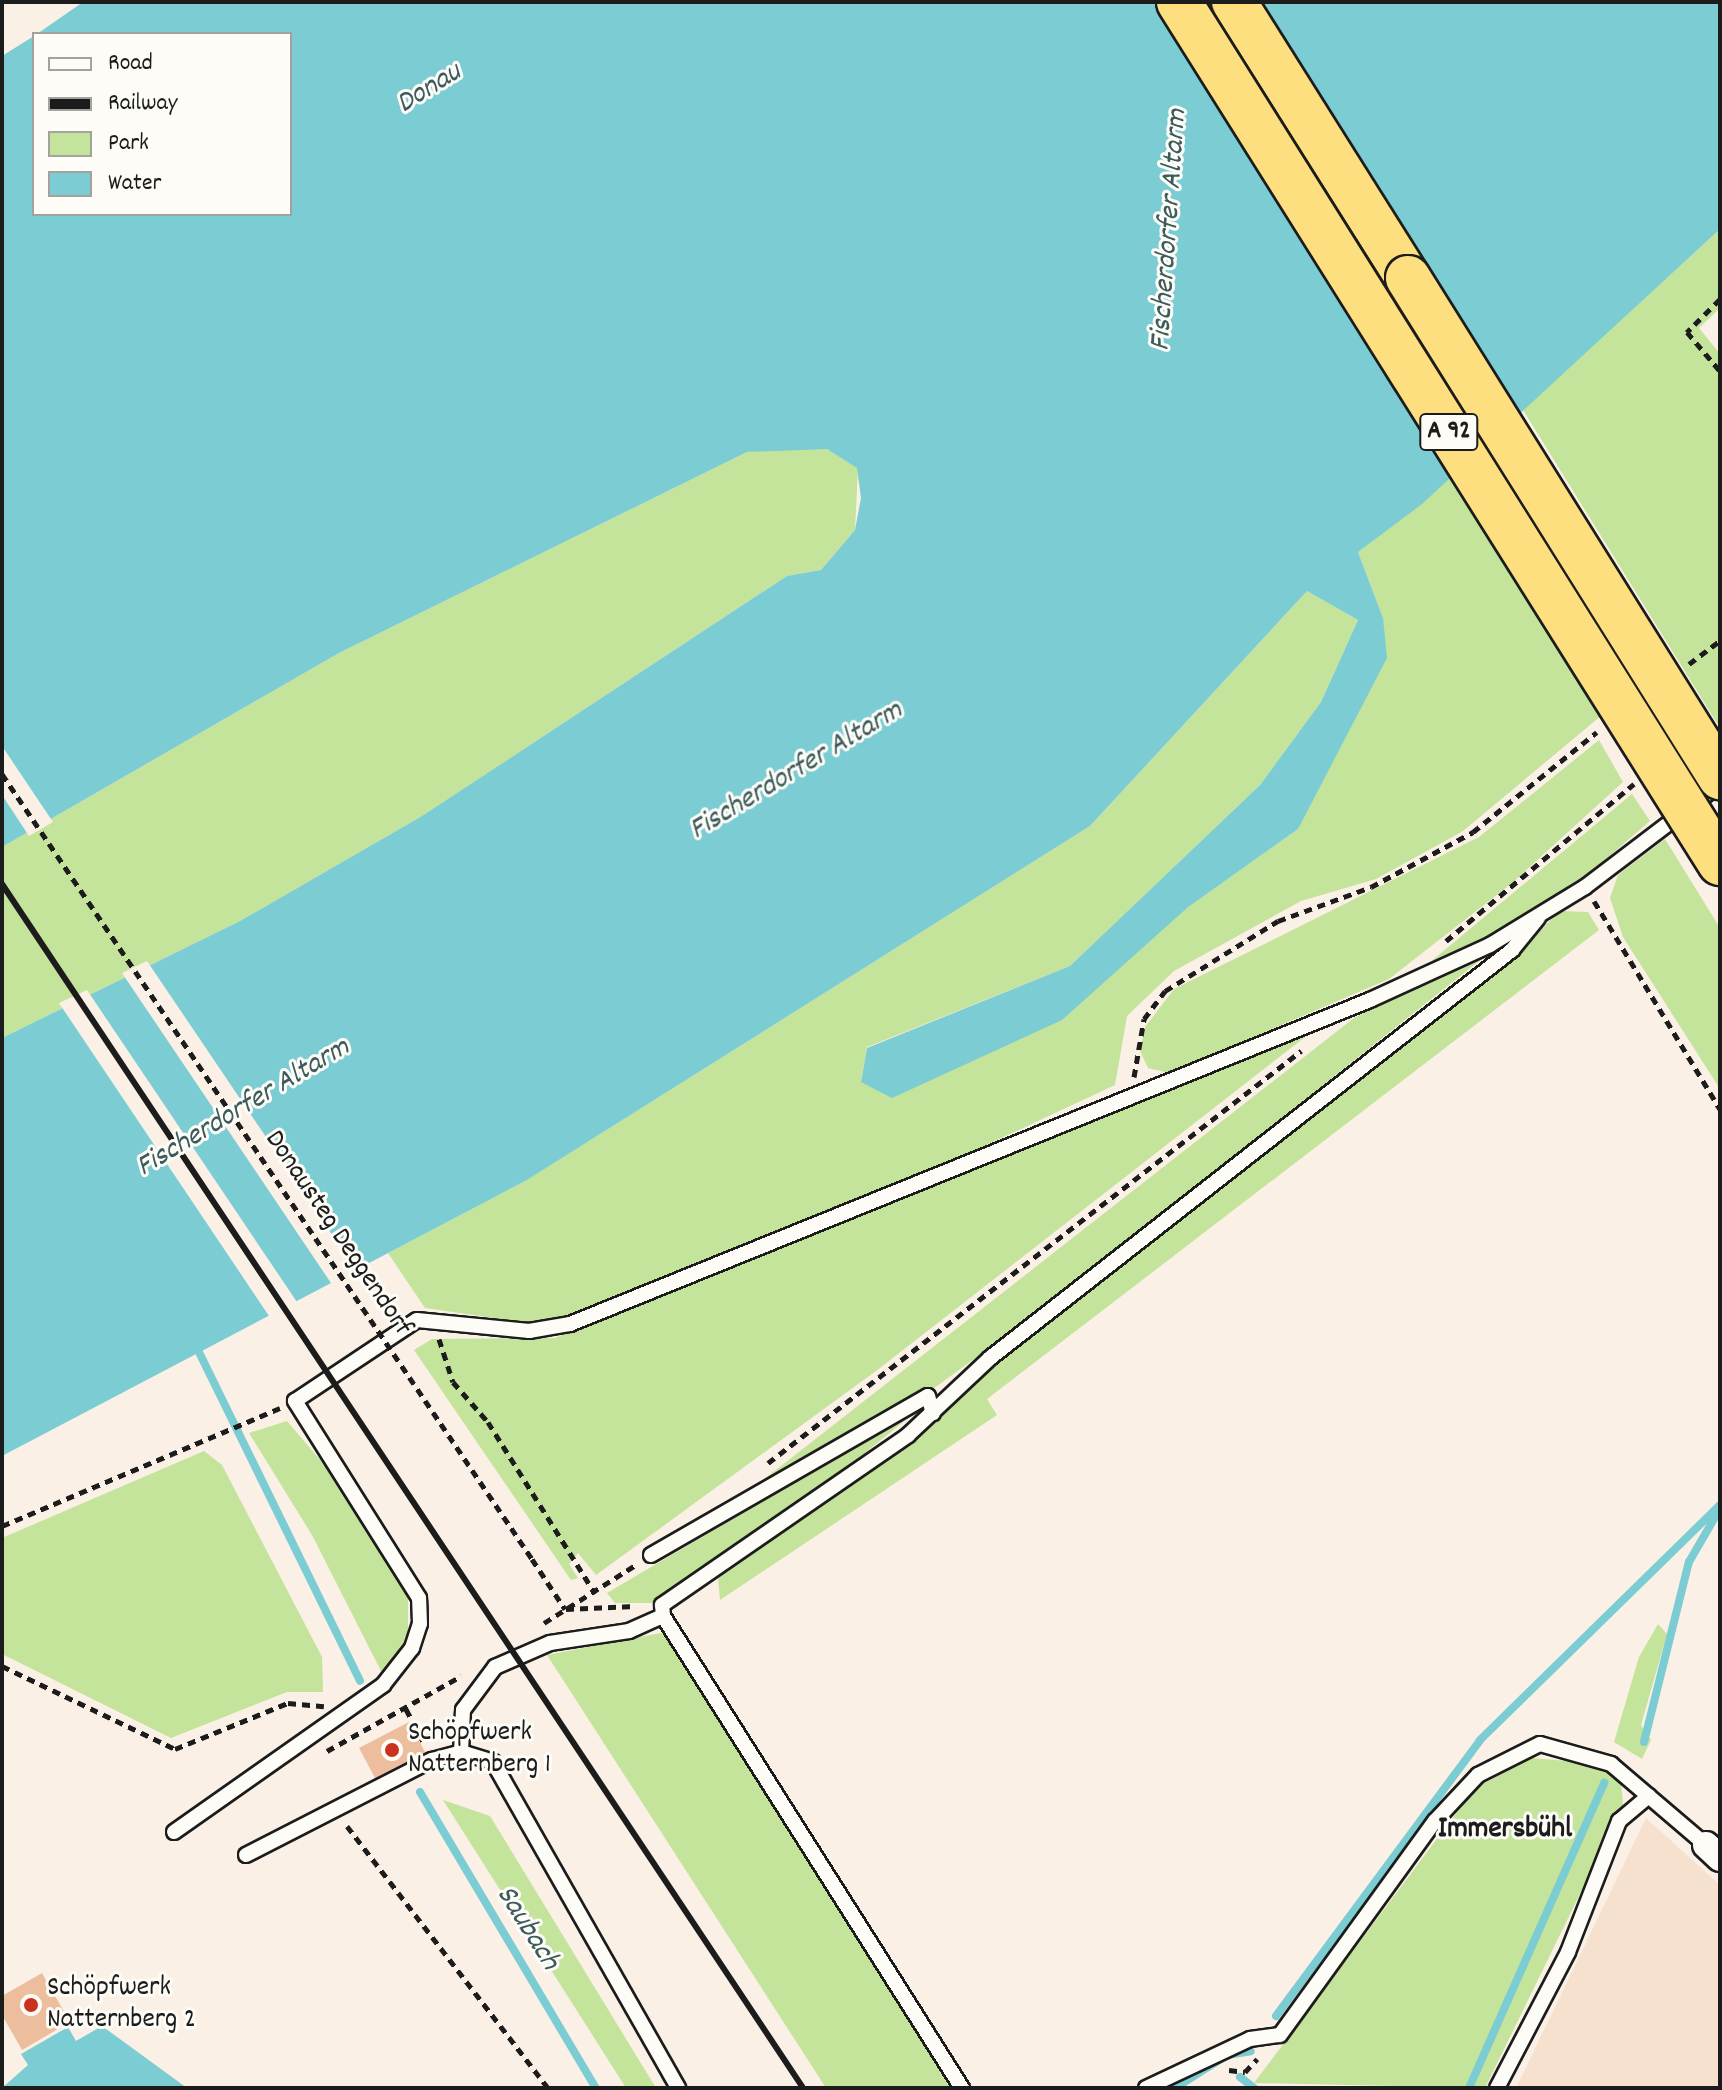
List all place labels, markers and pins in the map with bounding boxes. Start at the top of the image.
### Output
place label: Schöpfwerk Natternberg 1 [408,1717,551,1783]
marker: Schöpfwerk Natternberg 1 [383,1741,401,1759]
place label: Schöpfwerk Natternberg 2 [47,1972,196,2038]
marker: Schöpfwerk Natternberg 2 [22,1996,40,2014]

